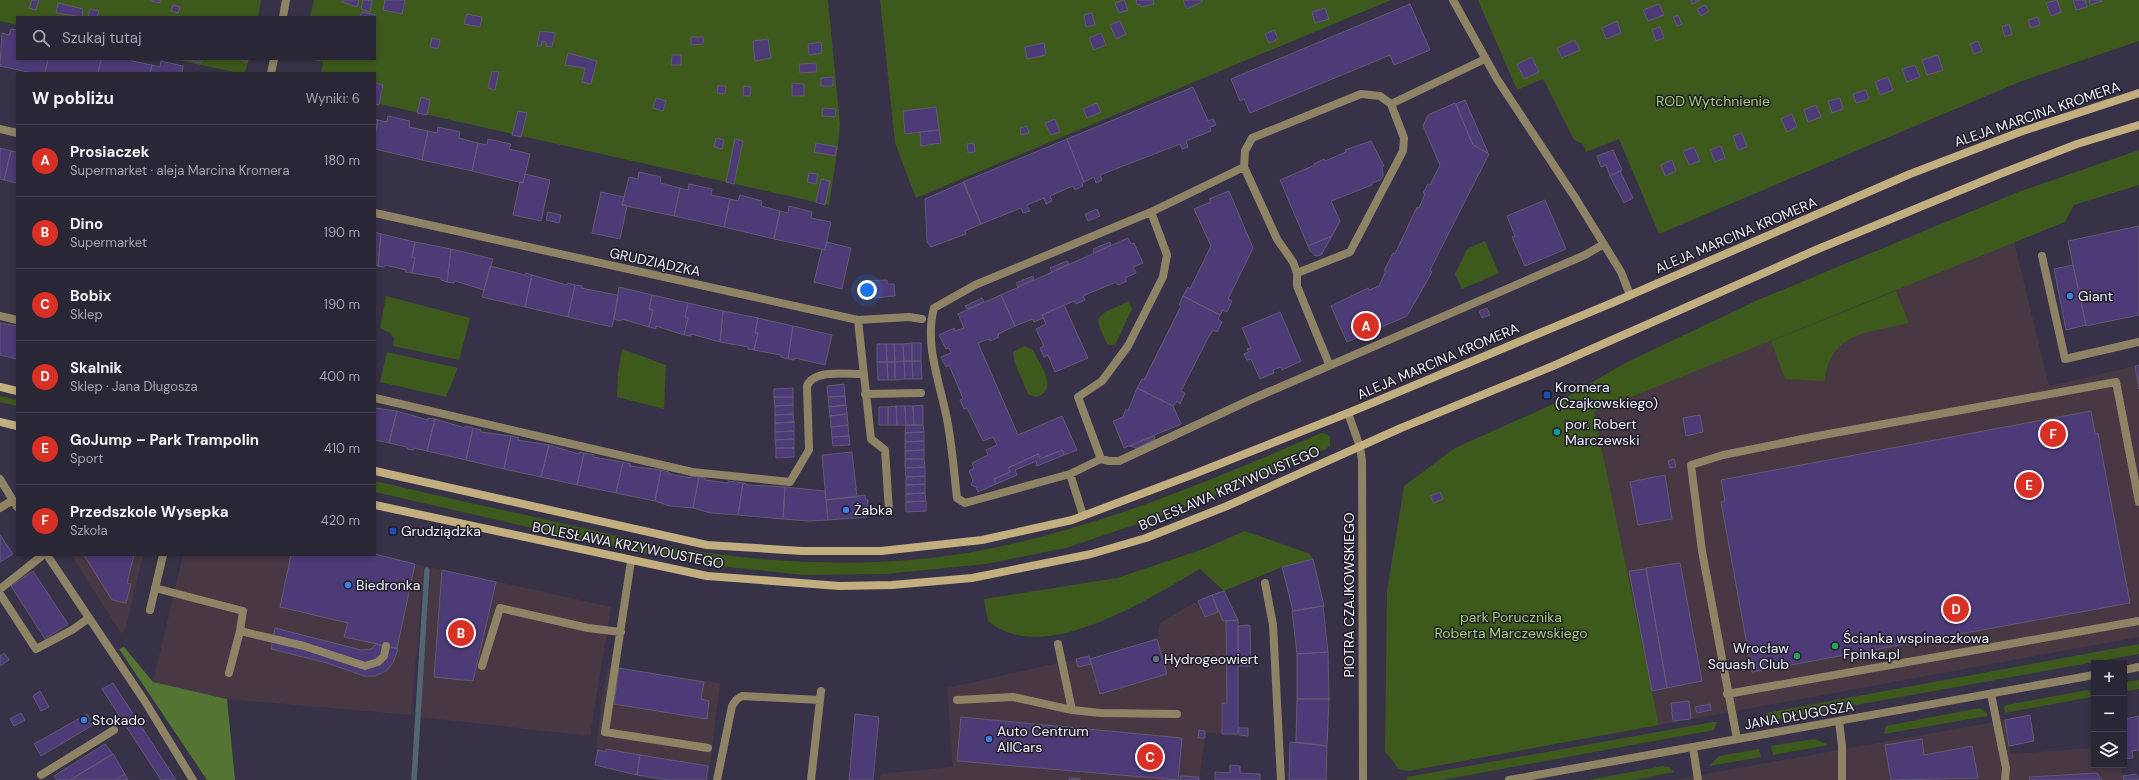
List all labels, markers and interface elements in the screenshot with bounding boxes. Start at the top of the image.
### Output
search box [16,16,376,60]
icon: search [30,27,52,49]
text: Szukaj tutaj [62,28,142,48]
street label: ALEJA MARCINA KROMERA [1952,77,2122,151]
text: W pobliżu [32,87,114,109]
text: Wyniki: 6 [306,90,360,107]
park label: ROD Wytchnienie [1656,92,1770,110]
text: Prosiaczek [70,142,149,162]
text: A [40,152,50,169]
text: 180 m [324,152,360,169]
text: Supermarket · aleja Marcina Kromera [70,162,290,179]
street label: ALEJA MARCINA KROMERA [1652,193,1820,277]
text: Dino [70,214,103,234]
text: B [41,224,49,241]
text: 190 m [324,224,360,241]
text: Supermarket [70,234,147,251]
street label: GRUDZIĄDZKA [608,244,702,280]
your location [857,280,877,300]
text: Bobix [70,286,111,306]
place label: Giant [2078,287,2113,305]
marker: Giant [2065,291,2075,301]
text: C [40,296,50,313]
text: 190 m [324,296,360,313]
text: Sklep [70,306,103,323]
pin: A [1353,311,1379,341]
street label: ALEJA MARCINA KROMERA [1355,319,1521,403]
text: Skalnik [70,358,122,378]
text: D [40,368,50,385]
text: 400 m [319,368,360,385]
text: Sklep · Jana Długosza [70,378,198,395]
place label: Kromera (Czajkowskiego) [1555,378,1658,412]
marker: Kromera (Czajkowskiego) [1542,390,1552,400]
place label: por. Robert Marczewski [1565,415,1640,449]
pin: F [2040,419,2066,449]
marker: por. Robert Marczewski [1552,427,1562,437]
text: GoJump – Park Trampolin [70,430,259,450]
text: E [41,440,49,457]
text: 410 m [324,440,360,457]
street label: BOLESŁAWA KRZYWOUSTEGO [1136,442,1322,534]
text: Sport [70,450,103,467]
pin: E [2016,470,2042,500]
place label: Żabka [854,501,893,519]
text: Przedszkole Wysepka [70,502,229,522]
marker: Żabka [841,505,851,515]
text: F [41,512,49,529]
text: 420 m [321,512,360,529]
street label: PIOTRA CZAJKOWSKIEGO [1340,512,1358,678]
street label: BOLESŁAWA KRZYWOUSTEGO [531,518,725,572]
text: Szkoła [70,522,108,539]
place label: Grudziądzka [401,522,481,540]
marker: Grudziądzka [388,526,398,536]
place label: Biedronka [356,576,420,594]
marker: Biedronka [343,580,353,590]
pin: D [1943,594,1969,624]
park label: park Porucznika Roberta Marczewskiego [1434,608,1588,642]
pin: B [448,618,474,648]
place label: Ścianka wspinaczkowa Fpinka.pl [1843,629,1989,663]
place label: Wrocław Squash Club [1708,639,1789,673]
marker: Ścianka wspinaczkowa Fpinka.pl [1830,641,1840,651]
place label: Hydrogeowiert [1164,650,1259,668]
marker: Wrocław Squash Club [1792,651,1802,661]
marker: Hydrogeowiert [1151,654,1161,664]
map controls [2091,660,2127,768]
button: + [2091,660,2127,696]
street label: JANA DŁUGOSZA [1743,696,1855,734]
button: − [2091,696,2127,732]
place label: Stokado [92,711,145,729]
marker: Stokado [79,715,89,725]
place label: Auto Centrum AllCars [997,722,1089,756]
button: layers [2091,732,2127,768]
marker: Auto Centrum AllCars [984,734,994,744]
pin: C [1137,742,1163,772]

